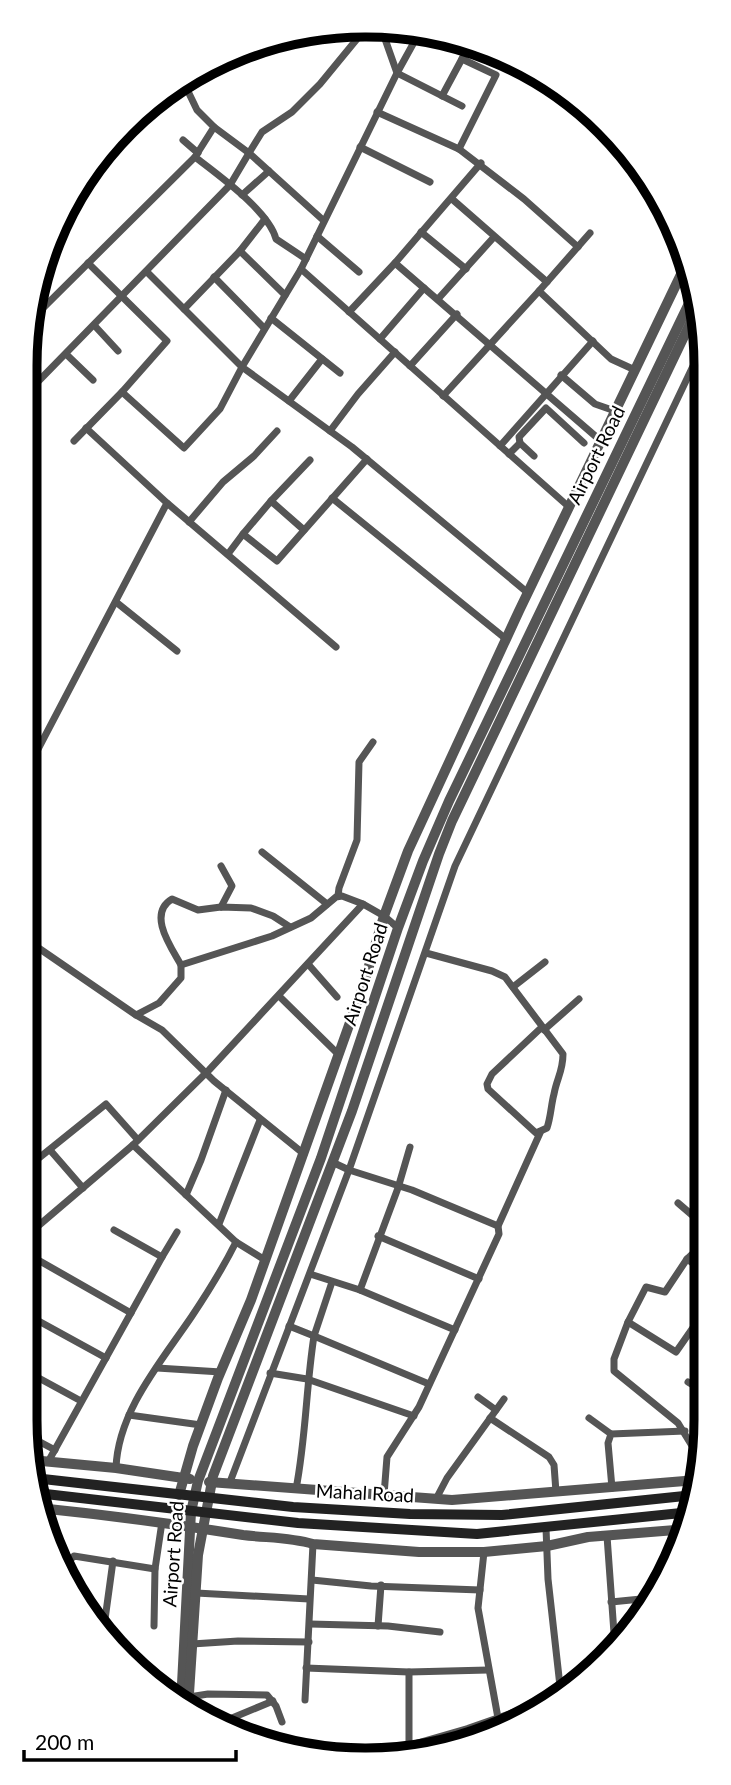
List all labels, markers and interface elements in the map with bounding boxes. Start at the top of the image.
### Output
street label: Airport Road [562,402,629,508]
street label: Airport Road [337,920,392,1028]
street label: Mahal Road [315,1478,415,1507]
street label: Airport Road [157,1500,188,1608]
scale bar [24,1718,236,1762]
text: 200 m [35,1729,94,1754]

